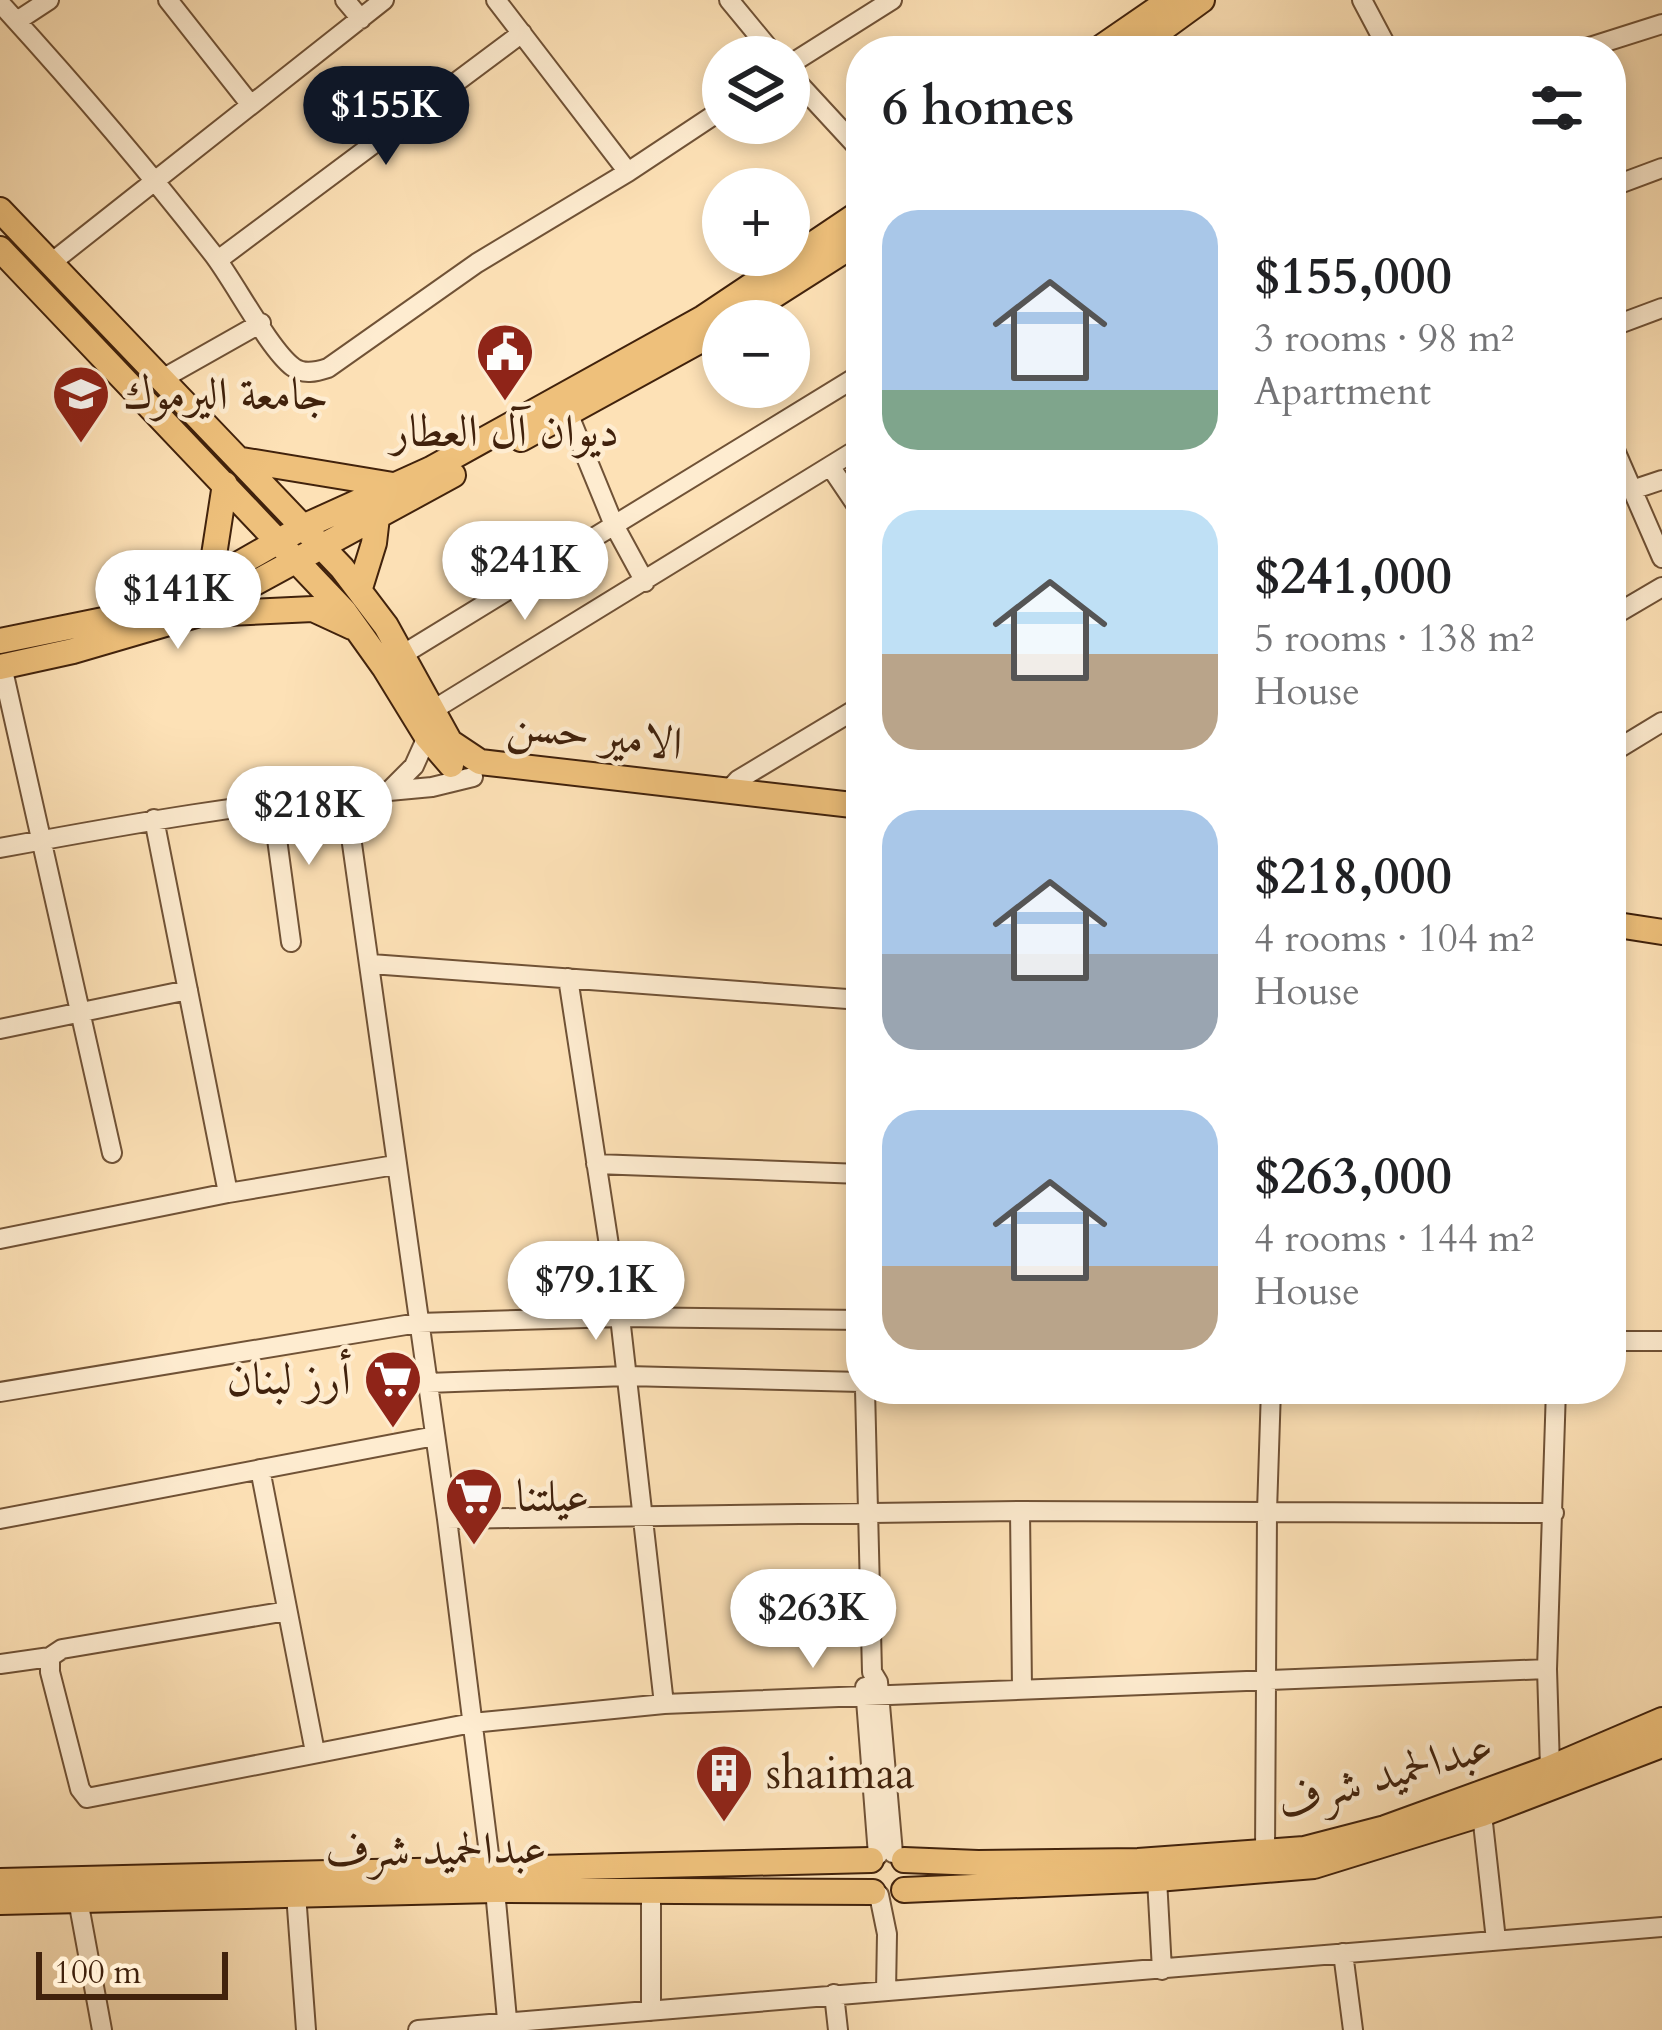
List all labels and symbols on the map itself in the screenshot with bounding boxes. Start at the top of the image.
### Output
pin: $155K [302,66,470,168]
public building icon: ديوان آل العطار [474,321,536,403]
school or university icon: جامعة اليرموك [50,363,112,445]
place label: جامعة اليرموك [123,364,329,425]
place label: ديوان آل العطار [387,401,619,462]
pin: $241K [441,521,609,623]
pin: $141K [94,550,262,652]
street label: الامير حسن [504,693,686,775]
pin: $218K [225,766,393,868]
pin: $79.1K [498,1241,694,1343]
place label: أرز لبنان [227,1348,351,1410]
supermarket icon: أرز لبنان [362,1348,424,1430]
supermarket icon: عيلتنا [443,1465,505,1547]
place label: عيلتنا [516,1466,590,1527]
pin: $263K [729,1569,897,1671]
street label: عبدالحميد شرف [1270,1715,1500,1835]
building icon: shaimaa [693,1742,755,1824]
place label: shaimaa [766,1743,915,1804]
street label: عبدالحميد شرف [325,1818,547,1882]
scale bar [36,1946,228,1999]

